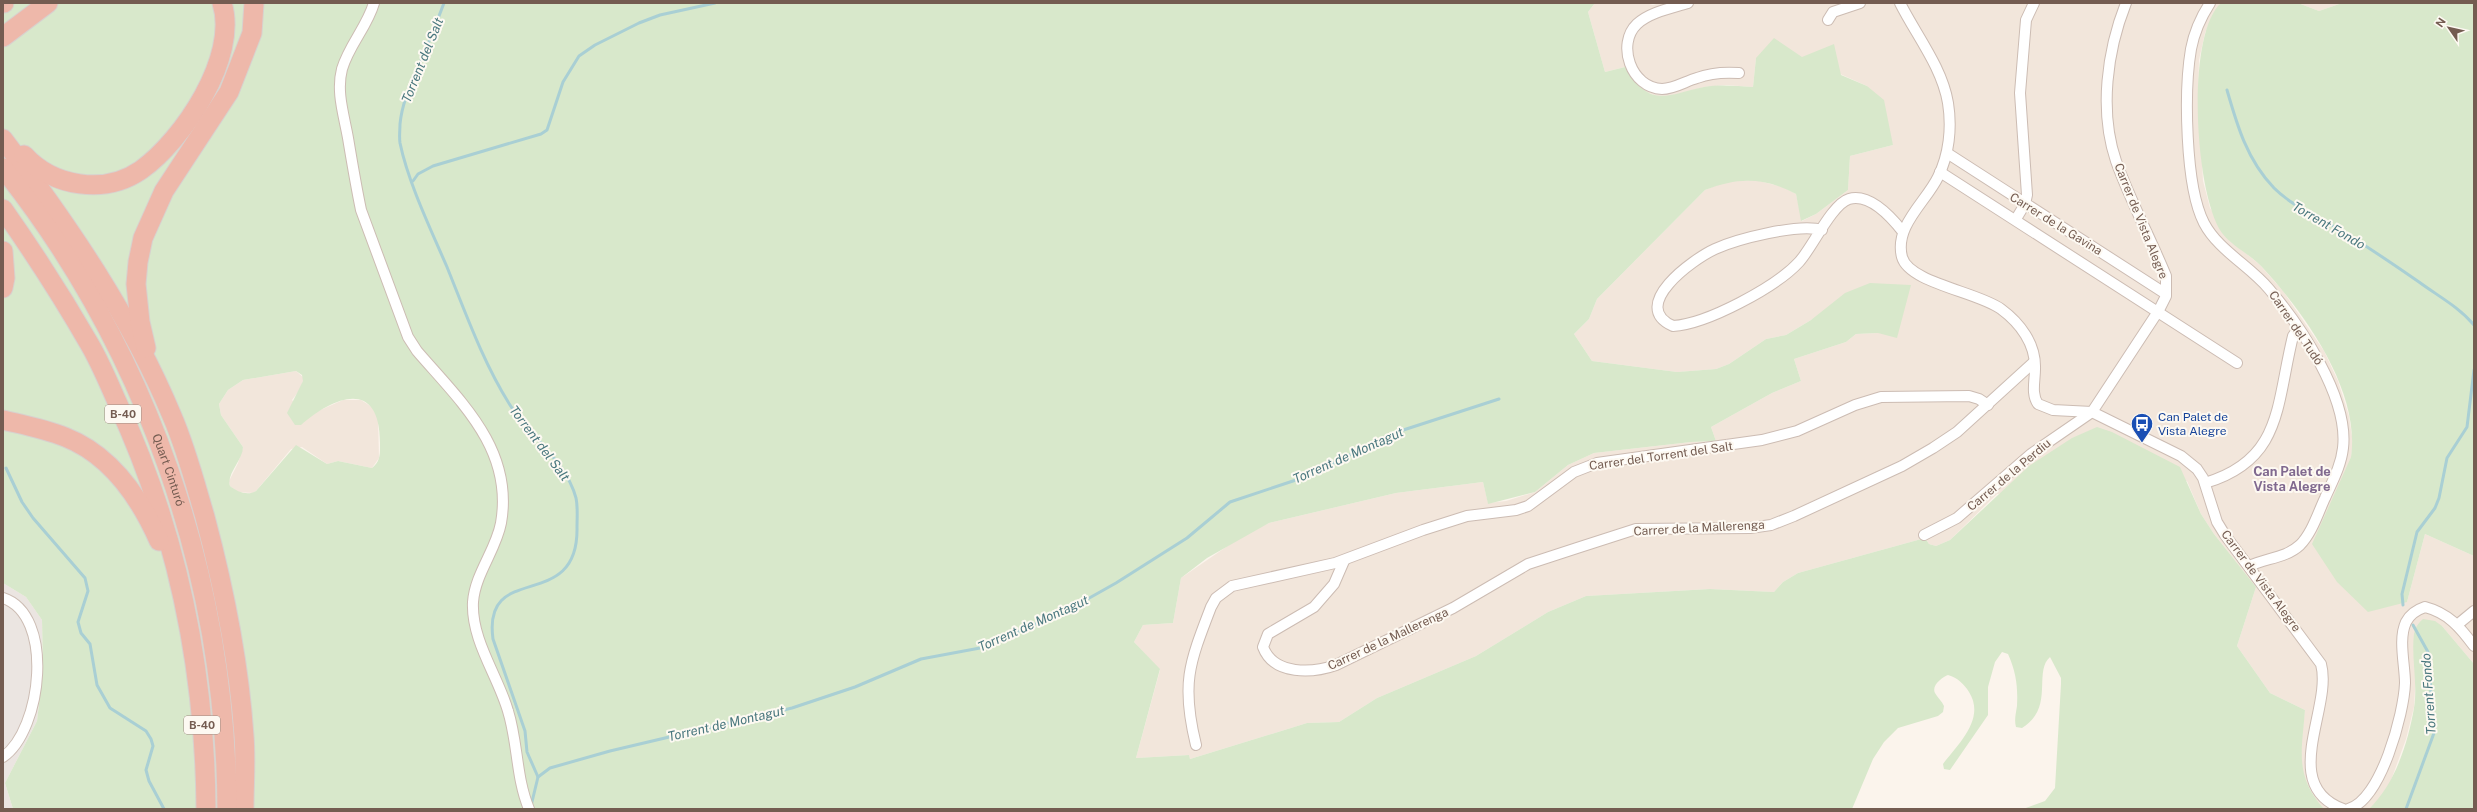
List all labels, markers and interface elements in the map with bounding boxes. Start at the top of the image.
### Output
north arrow [2429,8,2469,48]
water label: Torrent del Salt [399,15,446,105]
text: N [2433,15,2448,29]
street label: Carrer de Vista Alegre [2111,161,2171,281]
street label: Carrer de la Gavina [2007,190,2105,258]
water label: Torrent Fondo [2290,199,2368,252]
street label: Carrer del Tudó [2266,288,2326,368]
water label: Torrent del Salt [506,403,573,484]
road number: B-40 [105,405,141,423]
place label: Can Palet de Vista Alegre [2158,410,2228,438]
bus stop icon: Can Palet de Vista Alegre [2129,411,2155,444]
water label: Torrent de Montagut [1291,424,1406,487]
street label: Quart Cinturó [149,432,187,508]
street label: Carrer de la Perdiu [1965,436,2054,514]
street label: Carrer del Torrent del Salt [1588,439,1734,473]
district label: Can Palet de Vista Alegre [2253,464,2331,494]
street label: Carrer de la Mallerenga [1633,518,1765,538]
street label: Carrer de Vista Alegre [2218,527,2304,635]
water label: Torrent de Montagut [976,592,1091,655]
street label: Carrer de la Mallerenga [1326,605,1450,673]
water label: Torrent Fondo [2418,653,2439,735]
water label: Torrent de Montagut [666,703,786,744]
road number: B-40 [184,716,220,734]

